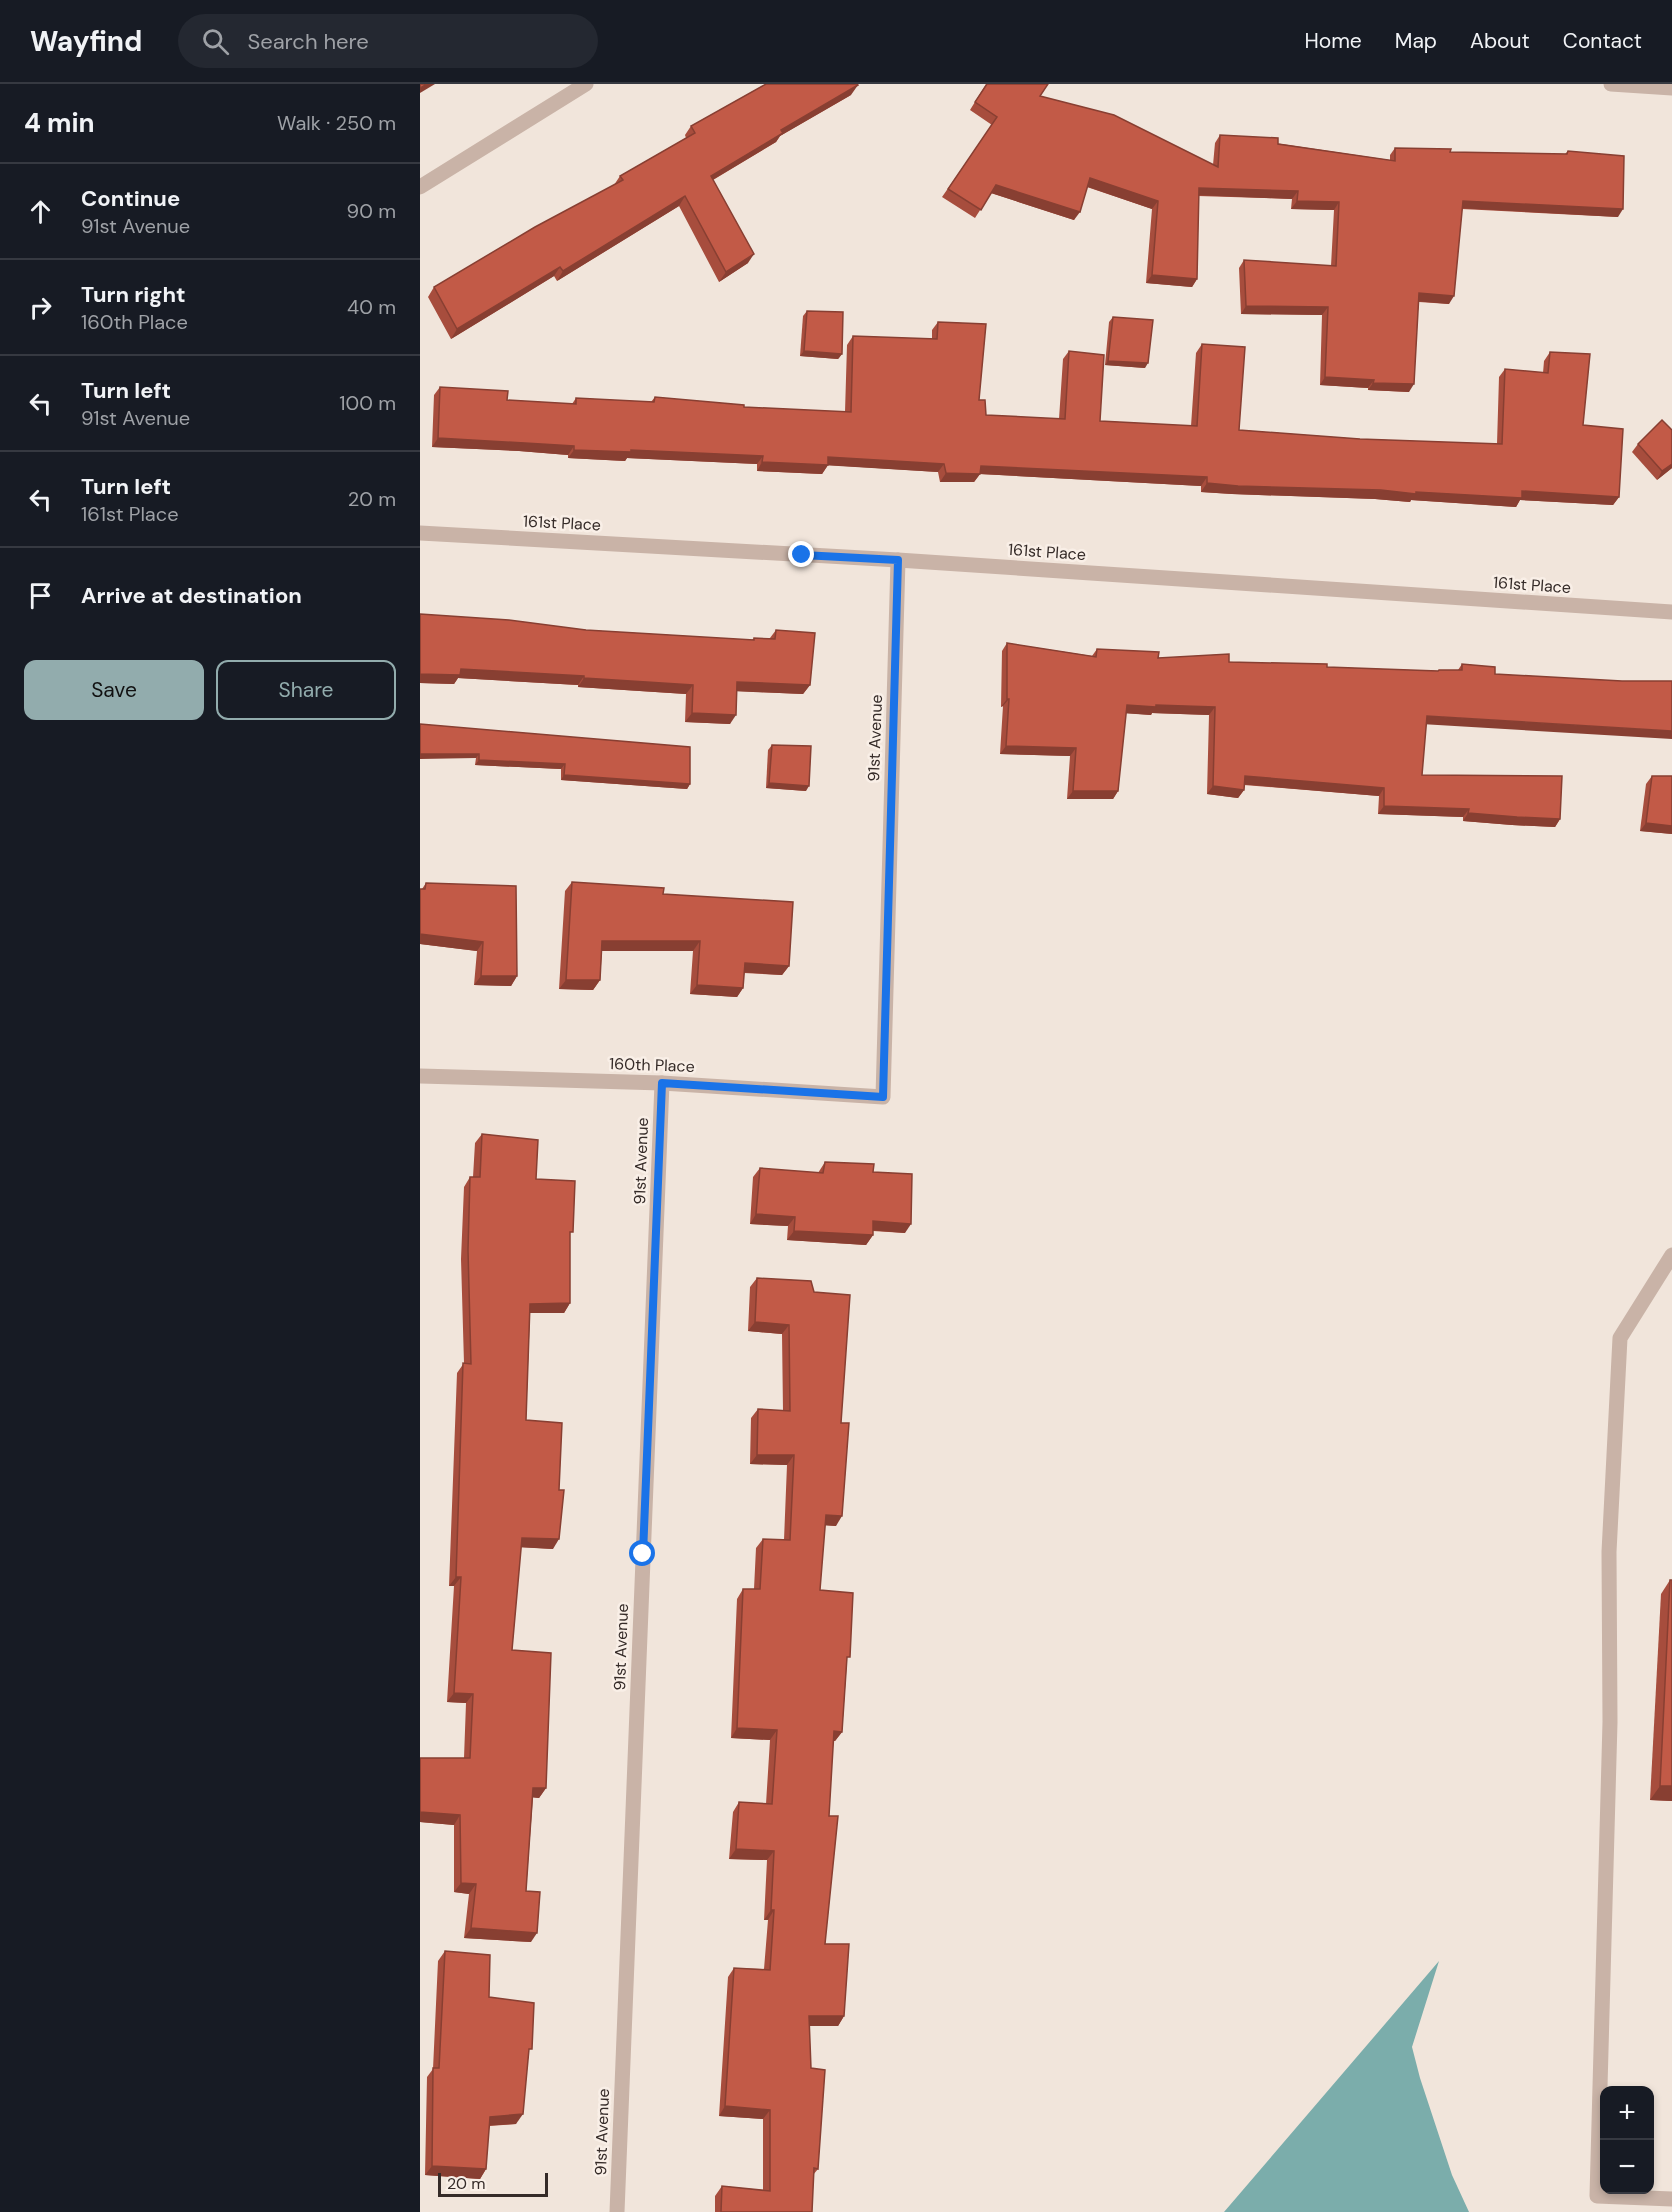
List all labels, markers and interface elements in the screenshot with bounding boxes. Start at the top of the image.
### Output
search box [178,14,598,68]
text: Wayfind [30,23,142,60]
icon: search [199,25,232,58]
text: Search here [247,27,369,56]
text: Home [1304,27,1362,55]
text: Map [1395,27,1437,55]
text: About [1470,27,1530,55]
text: Contact [1563,27,1642,55]
text: 4 min [24,106,95,140]
text: Walk · 250 m [277,110,396,136]
text: Continue [81,184,180,213]
icon: ahead [24,195,57,228]
text: 90 m [347,198,396,224]
text: 91st Avenue [81,213,190,239]
text: Turn right [81,280,186,309]
icon: right [24,291,57,324]
text: 40 m [347,294,396,320]
text: 160th Place [81,309,188,335]
text: Turn left [81,376,171,405]
icon: left [24,387,57,420]
text: 100 m [339,390,396,416]
text: 91st Avenue [81,405,190,431]
text: Turn left [81,472,171,501]
icon: left [24,483,57,516]
text: 20 m [348,486,396,512]
text: 161st Place [81,501,179,527]
street label: 161st Place [522,510,602,536]
street label: 161st Place [1007,539,1087,565]
route end [788,541,814,567]
street label: 161st Place [1492,572,1572,598]
icon: arrive [24,579,57,612]
text: Arrive at destination [81,581,302,610]
button: Save [24,660,204,720]
button: Share [216,660,396,720]
street label: 91st Avenue [863,694,887,782]
street label: 160th Place [609,1053,695,1077]
street label: 91st Avenue [629,1117,653,1205]
route start [629,1540,655,1566]
street label: 91st Avenue [609,1603,633,1691]
map controls [1600,2086,1654,2194]
button: + [1600,2086,1654,2140]
street label: 91st Avenue [590,2088,614,2176]
button: − [1600,2140,1654,2194]
scale bar [438,2170,548,2198]
text: 20 m [447,2173,486,2194]

